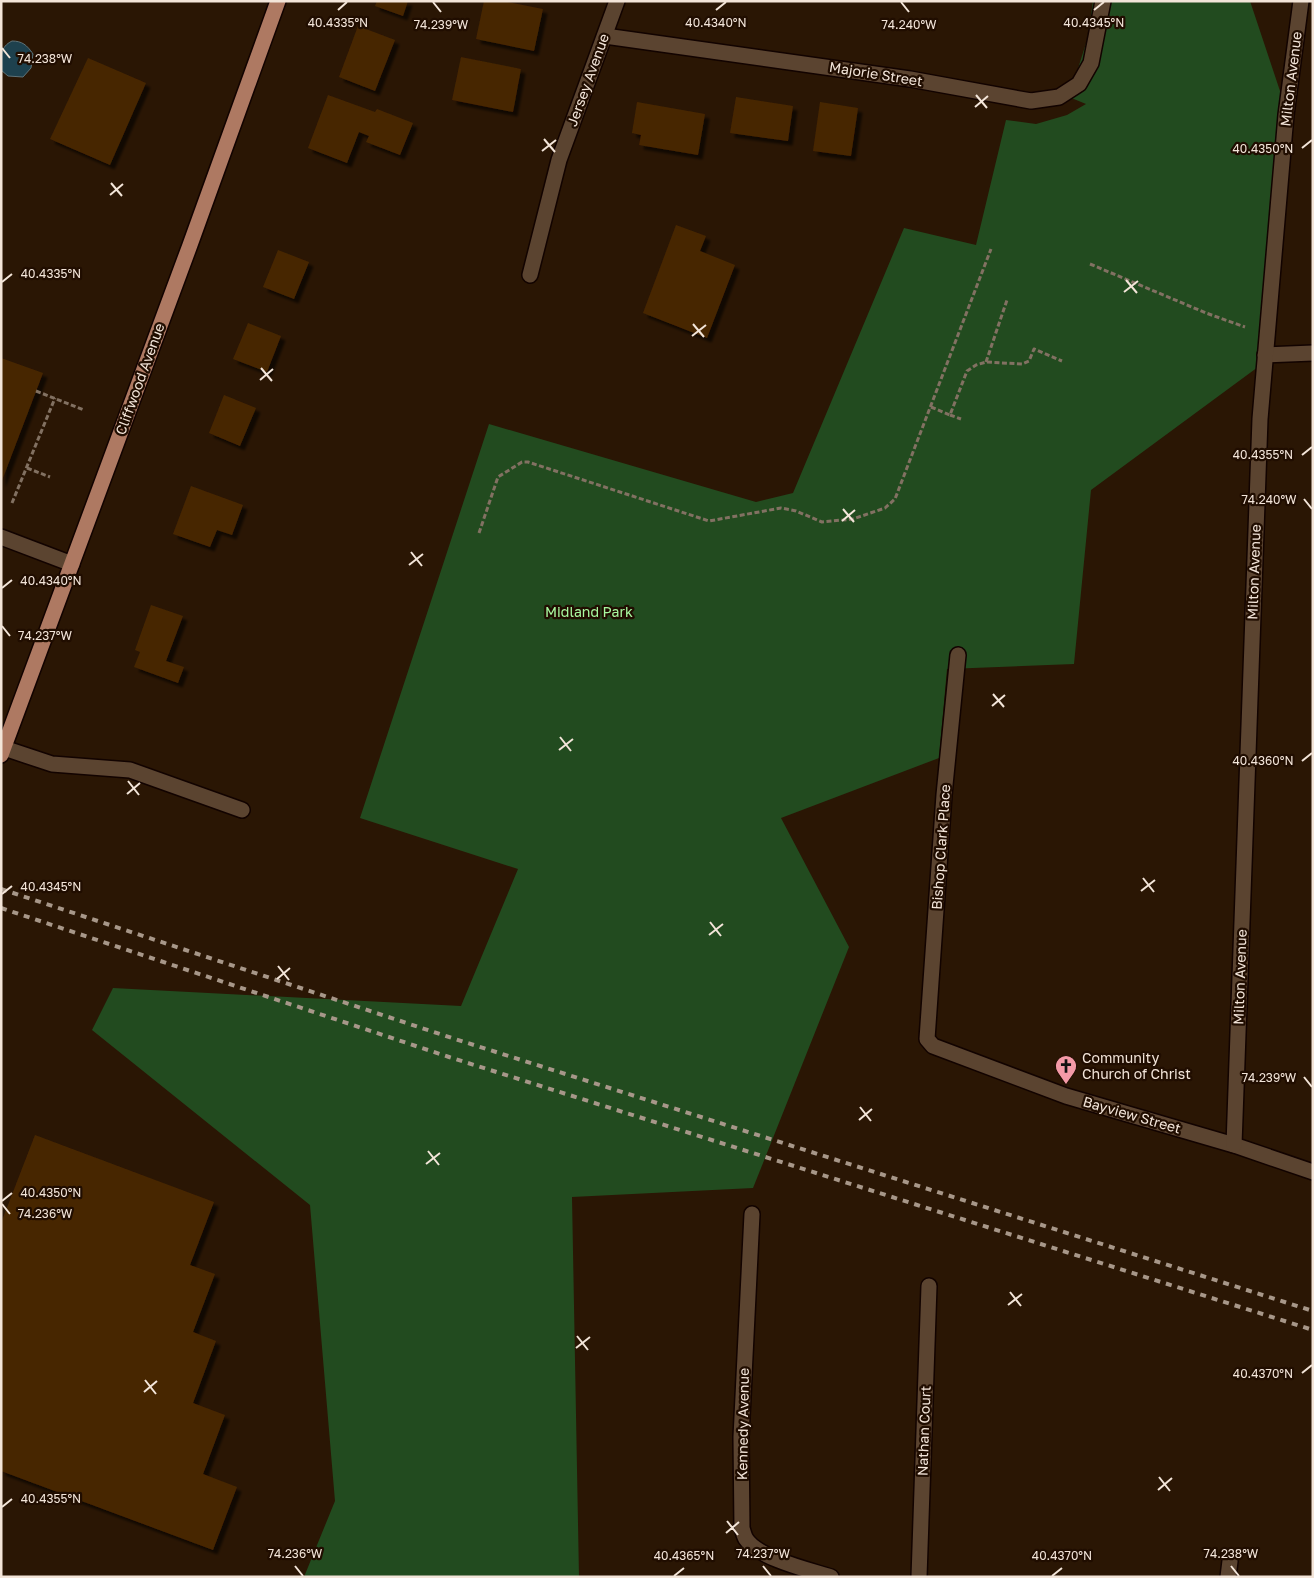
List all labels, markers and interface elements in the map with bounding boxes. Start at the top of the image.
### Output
text: 40.4335°N [308,15,368,30]
text: 40.4340°N [685,15,747,30]
text: 40.4345°N [1064,15,1124,30]
text: 74.239°W [414,17,469,32]
text: 74.240°W [881,17,937,32]
street label: Milton Avenue [1276,30,1305,127]
street label: Jersey Avenue [563,31,612,128]
text: 74.238°W [18,51,73,66]
street label: Majorie Street [828,58,924,89]
text: 40.4350°N [1233,141,1293,156]
text: 40.4335°N [21,266,81,281]
street label: Cliffwood Avenue [111,321,168,437]
text: 40.4355°N [1233,447,1293,462]
text: 74.240°W [1241,492,1297,507]
street label: Milton Avenue [1243,524,1264,620]
text: 40.4340°N [20,573,82,588]
park label: Midland Park [545,603,633,620]
text: 74.237°W [18,628,72,643]
text: 40.4360°N [1232,753,1294,768]
street label: Bishop Clark Place [928,784,953,910]
text: 40.4345°N [21,879,81,894]
street label: Milton Avenue [1229,929,1250,1025]
place label: Community Church of Christ [1082,1049,1191,1082]
church icon: Community Church of Christ [1054,1054,1078,1085]
text: 74.239°W [1242,1070,1297,1085]
street label: Bayview Street [1081,1092,1183,1137]
text: 40.4350°N [21,1185,81,1200]
text: 74.236°W [18,1206,73,1221]
text: 40.4370°N [1233,1366,1293,1381]
street label: Kennedy Avenue [733,1368,752,1480]
street label: Nathan Court [913,1386,934,1476]
text: 40.4355°N [21,1491,81,1506]
text: 74.236°W [268,1546,323,1561]
text: 74.237°W [736,1546,790,1561]
text: 74.238°W [1204,1546,1259,1561]
text: 40.4365°N [654,1548,714,1563]
text: 40.4370°N [1032,1548,1092,1563]

